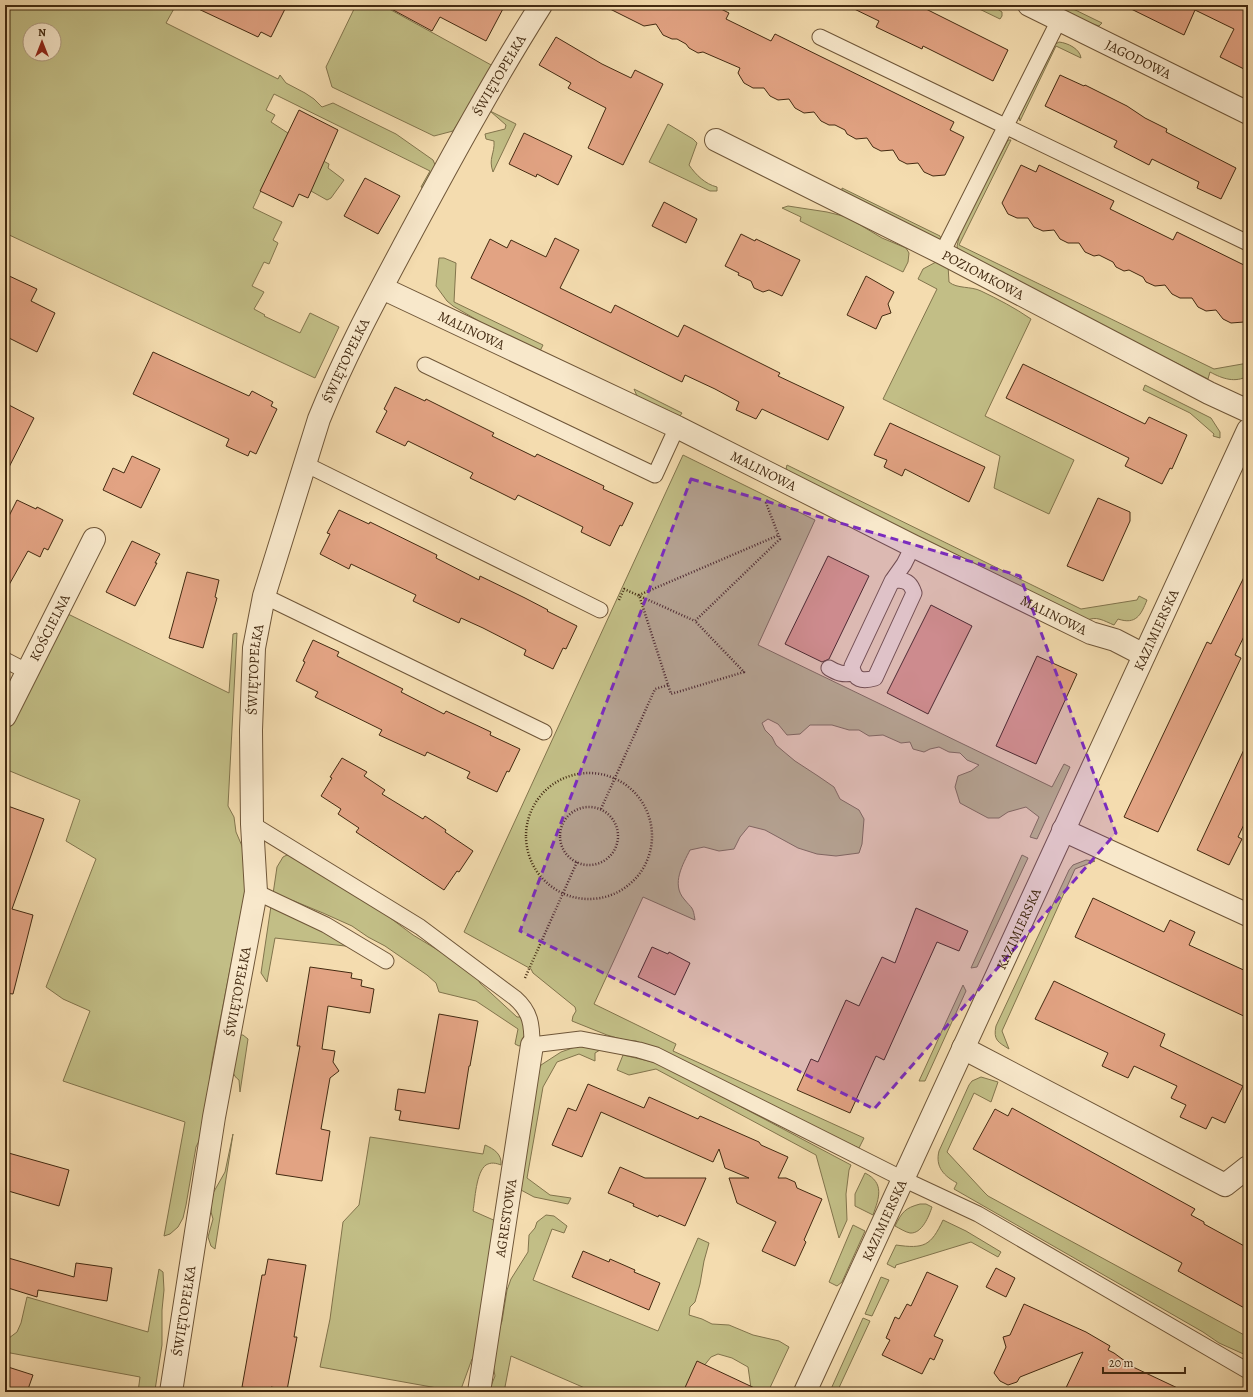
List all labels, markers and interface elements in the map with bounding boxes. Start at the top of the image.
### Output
north arrow [22,22,62,62]
text: N [38,25,46,40]
street label: ŚWIĘTOPEŁKA [468,30,530,119]
street label: JAGODOWA [1102,35,1175,84]
street label: POZIOMKOWA [939,245,1028,304]
street label: MALINOWA [435,306,509,354]
street label: ŚWIĘTOPEŁKA [317,314,374,405]
street label: MALINOWA [727,446,801,496]
street label: KAZIMIERSKA [1129,585,1183,674]
street label: KOŚCIELNA [25,590,75,664]
street label: MALINOWA [1017,590,1091,639]
street label: ŚWIĘTOPEŁKA [242,622,268,715]
street label: KAZIMIERSKA [991,884,1046,973]
street label: ŚWIĘTOPEŁKA [220,944,255,1038]
street label: KAZIMIERSKA [857,1176,911,1264]
street label: AGRESTOWA [490,1177,521,1260]
street label: ŚWIĘTOPEŁKA [167,1264,200,1358]
scale bar [1103,1349,1185,1375]
text: 20 m [1109,1355,1133,1371]

